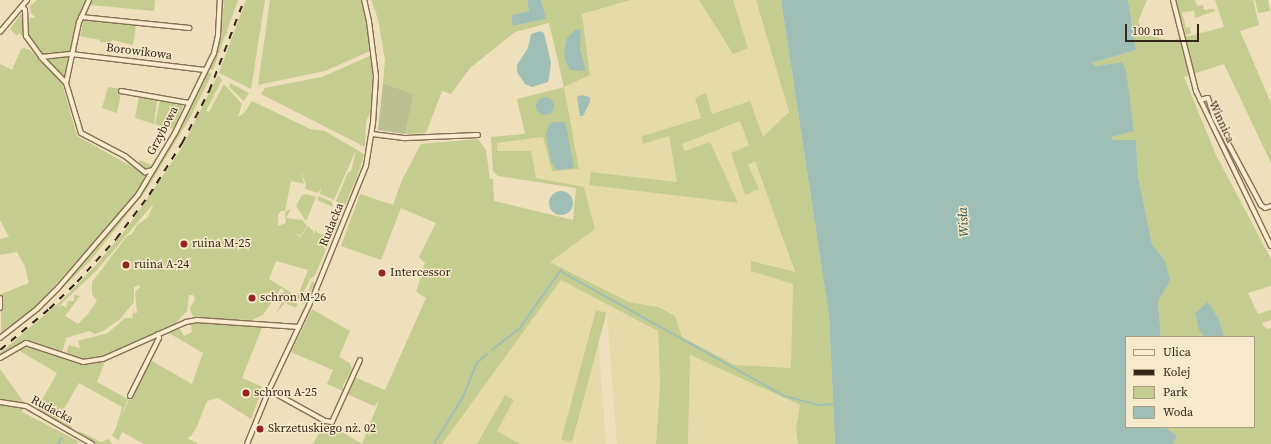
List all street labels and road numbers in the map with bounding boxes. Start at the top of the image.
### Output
street label: Borowikowa [105,41,173,63]
street label: Winnica [1205,99,1237,145]
street label: Grzybowa [144,104,182,158]
street label: Rudacka [317,201,347,249]
street label: Rudacka [28,393,76,427]

